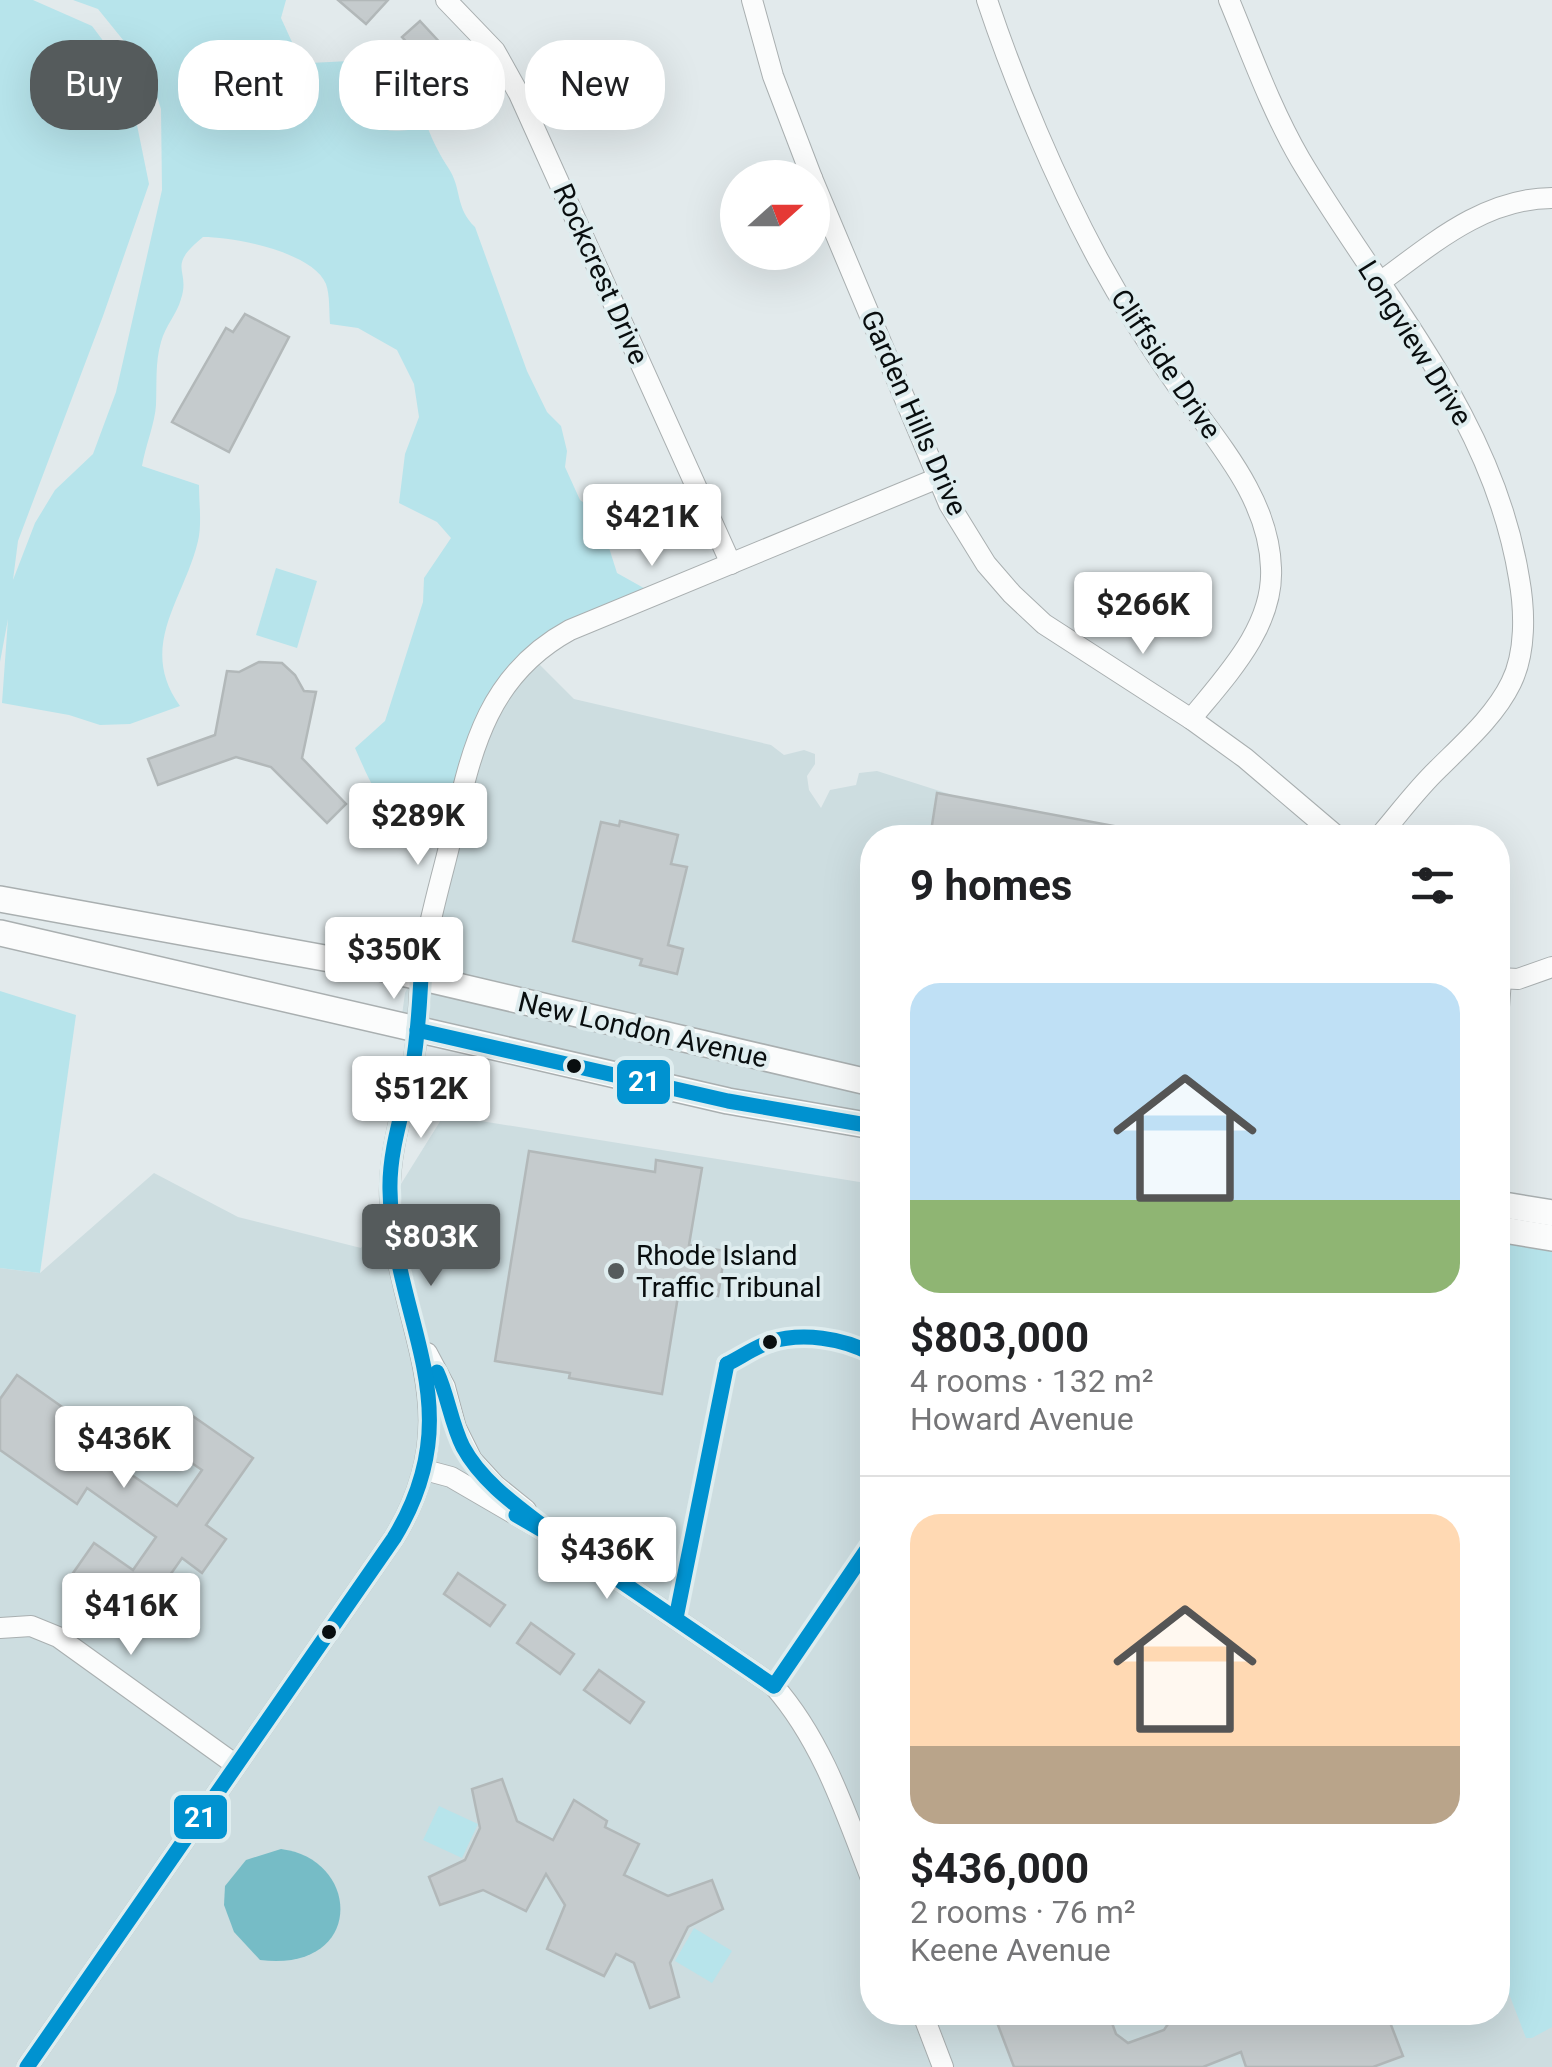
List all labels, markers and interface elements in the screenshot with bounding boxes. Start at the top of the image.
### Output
chip: Buy [30,40,158,130]
chip: Rent [178,40,319,130]
chip: Filters [339,40,505,130]
chip: New [525,40,665,130]
north arrow [720,160,830,270]
map controls [720,160,830,270]
street label: Rockcrest Drive [546,179,656,369]
street label: Longview Drive [1351,254,1479,432]
street label: Cliffside Drive [1104,283,1228,445]
street label: Garden Hills Drive [854,305,974,521]
pin: $421K [582,484,722,569]
text: $421K [605,497,699,535]
pin: $266K [1073,572,1213,657]
text: $266K [1096,585,1190,623]
pin: $289K [348,783,488,868]
text: $289K [371,796,465,834]
icon: filters [1405,858,1460,913]
text: 9 homes [910,861,1072,910]
pin: $350K [324,917,464,1002]
text: $350K [347,930,441,968]
street label: New London Avenue [515,985,771,1075]
icon: home [1095,1048,1275,1228]
pin: $512K [351,1056,491,1141]
unlabelled marker [564,1056,584,1076]
line badge: 21 [615,1058,672,1106]
text: 21 [628,1065,660,1098]
text: $512K [374,1069,468,1107]
pin: $803K [361,1204,501,1289]
text: $803K [384,1217,478,1255]
place label: Rhode Island Traffic Tribunal [636,1239,821,1304]
marker: Rhode Island Traffic Tribunal [605,1260,627,1282]
text: $803,000 [910,1313,1089,1362]
unlabelled marker [760,1332,780,1352]
text: 4 rooms · 132 m² [910,1362,1153,1400]
text: Howard Avenue [910,1400,1134,1438]
pin: $436K [54,1406,194,1491]
text: $436K [77,1419,171,1457]
pin: $436K [537,1517,677,1602]
text: $436K [560,1530,654,1568]
pin: $416K [61,1573,201,1658]
icon: home [1095,1579,1275,1759]
text: $416K [84,1586,178,1624]
unlabelled marker [319,1622,339,1642]
line badge: 21 [172,1793,229,1841]
text: 21 [184,1801,216,1834]
text: $436,000 [910,1844,1089,1893]
text: 2 rooms · 76 m² [910,1893,1135,1931]
text: Keene Avenue [910,1931,1111,1969]

